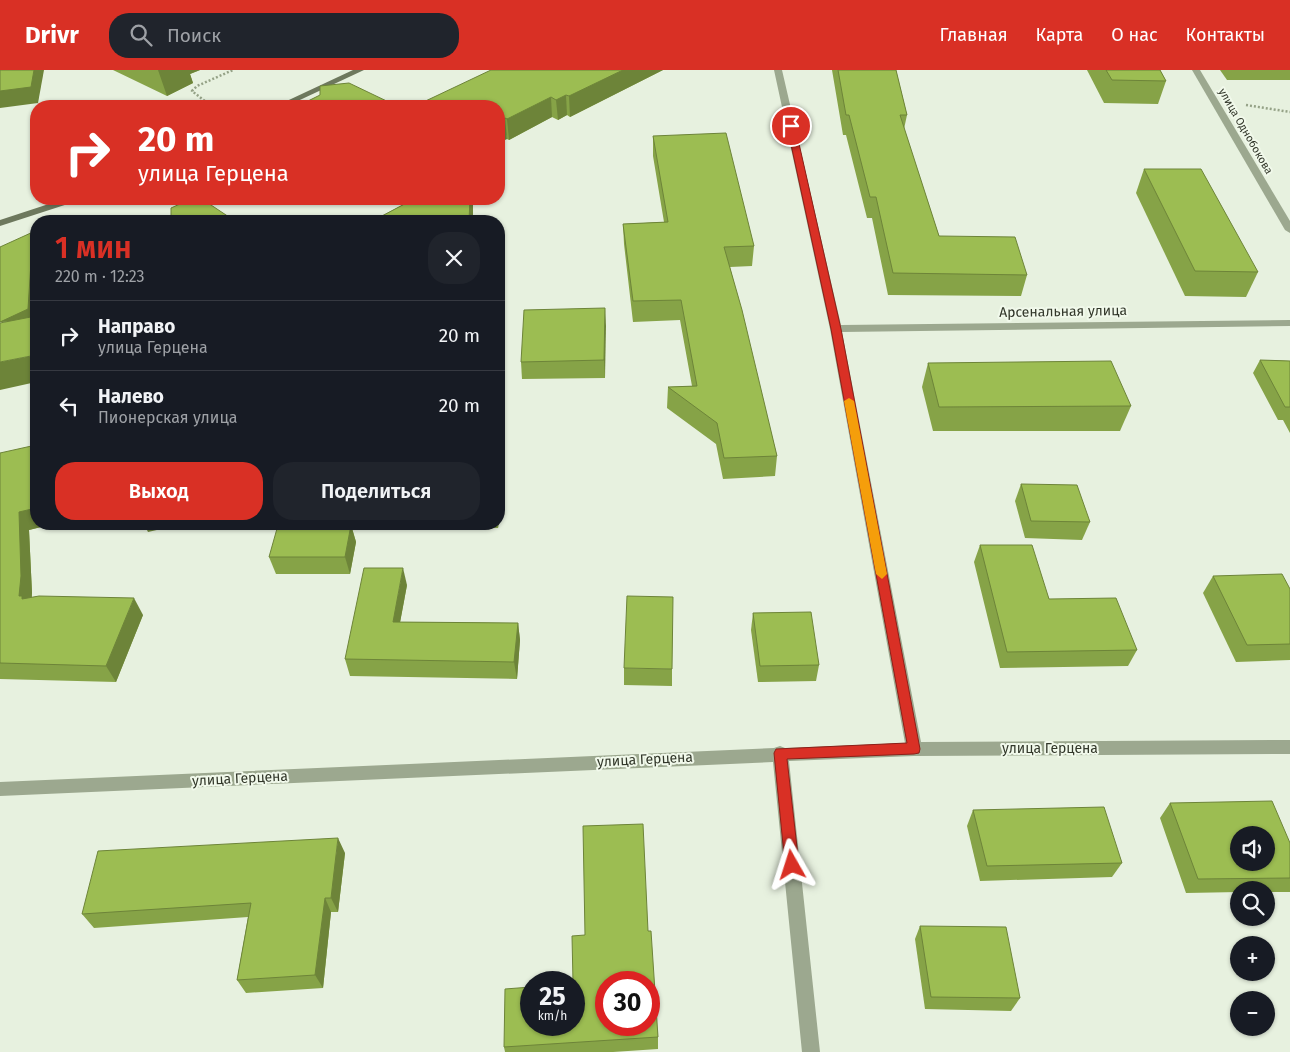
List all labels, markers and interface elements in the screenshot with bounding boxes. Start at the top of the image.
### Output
search box [109,13,459,58]
text: Drivr [25,21,79,49]
icon: search [127,21,155,49]
text: Поиск [167,24,221,47]
text: Главная [940,24,1008,46]
text: Карта [1036,24,1083,46]
text: О нас [1111,24,1158,46]
text: Контакты [1186,24,1265,46]
street label: улица Однобокова [1216,86,1275,177]
pin [770,105,812,147]
icon: arrive [777,112,805,140]
text: 20 m [138,118,214,160]
icon: right [55,120,120,185]
text: улица Герцена [138,160,289,187]
text: 1 мин [55,230,132,266]
button: close [428,232,480,284]
text: 220 m · 12:23 [55,267,145,286]
street label: Арсенальная улица [999,302,1127,321]
text: Направо [98,315,175,338]
icon: right [55,322,83,350]
text: 20 m [439,324,480,347]
text: улица Герцена [98,338,208,357]
text: Налево [98,385,164,408]
icon: left [55,392,83,420]
text: 20 m [439,394,480,417]
text: Пионерская улица [98,408,238,427]
button: Выход [55,462,263,520]
button: Поделиться [273,462,480,520]
street label: улица Герцена [1002,740,1098,757]
street label: улица Герцена [597,748,693,770]
street label: улица Герцена [192,767,288,789]
map controls [1230,826,1275,1036]
button: sound [1230,826,1275,871]
position arrow [765,838,817,890]
button: search [1230,881,1275,926]
button: + [1230,936,1275,981]
speed limit sign: 30 [595,971,660,1036]
text: 25 [539,982,566,1012]
button: − [1230,991,1275,1036]
text: km/h [538,1009,567,1023]

